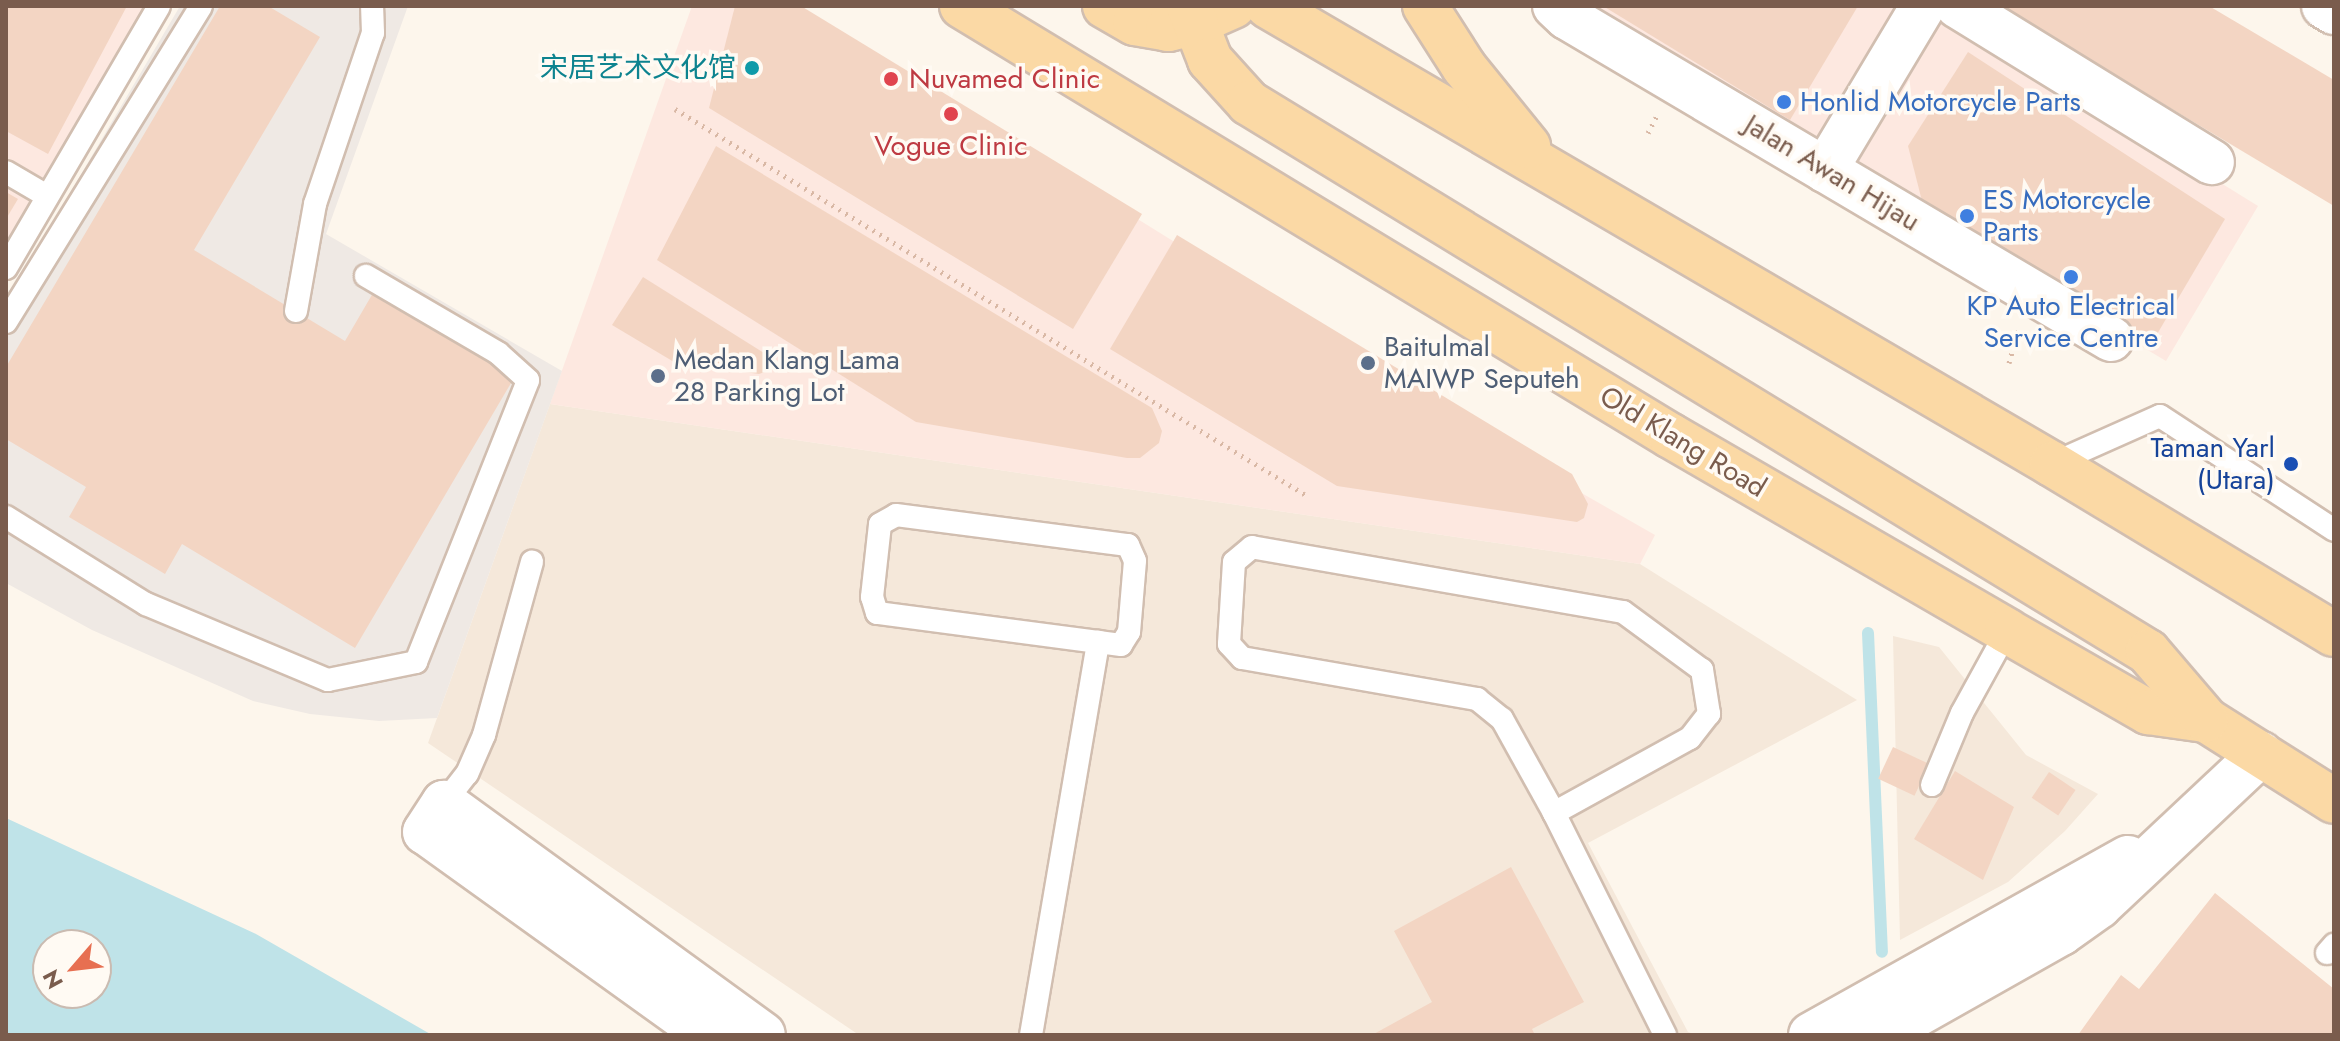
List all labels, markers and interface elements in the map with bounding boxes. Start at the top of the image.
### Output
place label: 宋居艺术文化馆 [540,51,736,85]
marker: 宋居艺术文化馆 [743,59,761,77]
place label: Nuvamed Clinic [909,62,1100,96]
marker: Nuvamed Clinic [880,68,902,90]
place label: Honlid Motorcycle Parts [1800,85,2081,119]
marker: Honlid Motorcycle Parts [1775,93,1793,111]
marker: Vogue Clinic [940,103,962,125]
street label: Jalan Awan Hijau [1738,108,1926,238]
place label: Vogue Clinic [874,129,1028,163]
place label: ES Motorcycle Parts [1983,183,2151,249]
marker: ES Motorcycle Parts [1958,207,1976,225]
marker: KP Auto Electrical Service Centre [2062,268,2080,286]
place label: KP Auto Electrical Service Centre [1966,289,2176,355]
place label: Baitulmal MAIWP Seputeh [1384,330,1580,396]
place label: Medan Klang Lama 28 Parking Lot [674,343,900,409]
marker: Baitulmal MAIWP Seputeh [1359,354,1377,372]
marker: Medan Klang Lama 28 Parking Lot [649,367,667,385]
street label: Old Klang Road [1594,379,1772,505]
place label: Taman Yarl (Utara) [2150,431,2275,497]
marker: Taman Yarl (Utara) [2282,455,2300,473]
north arrow [32,929,112,1009]
text: N [34,964,71,995]

